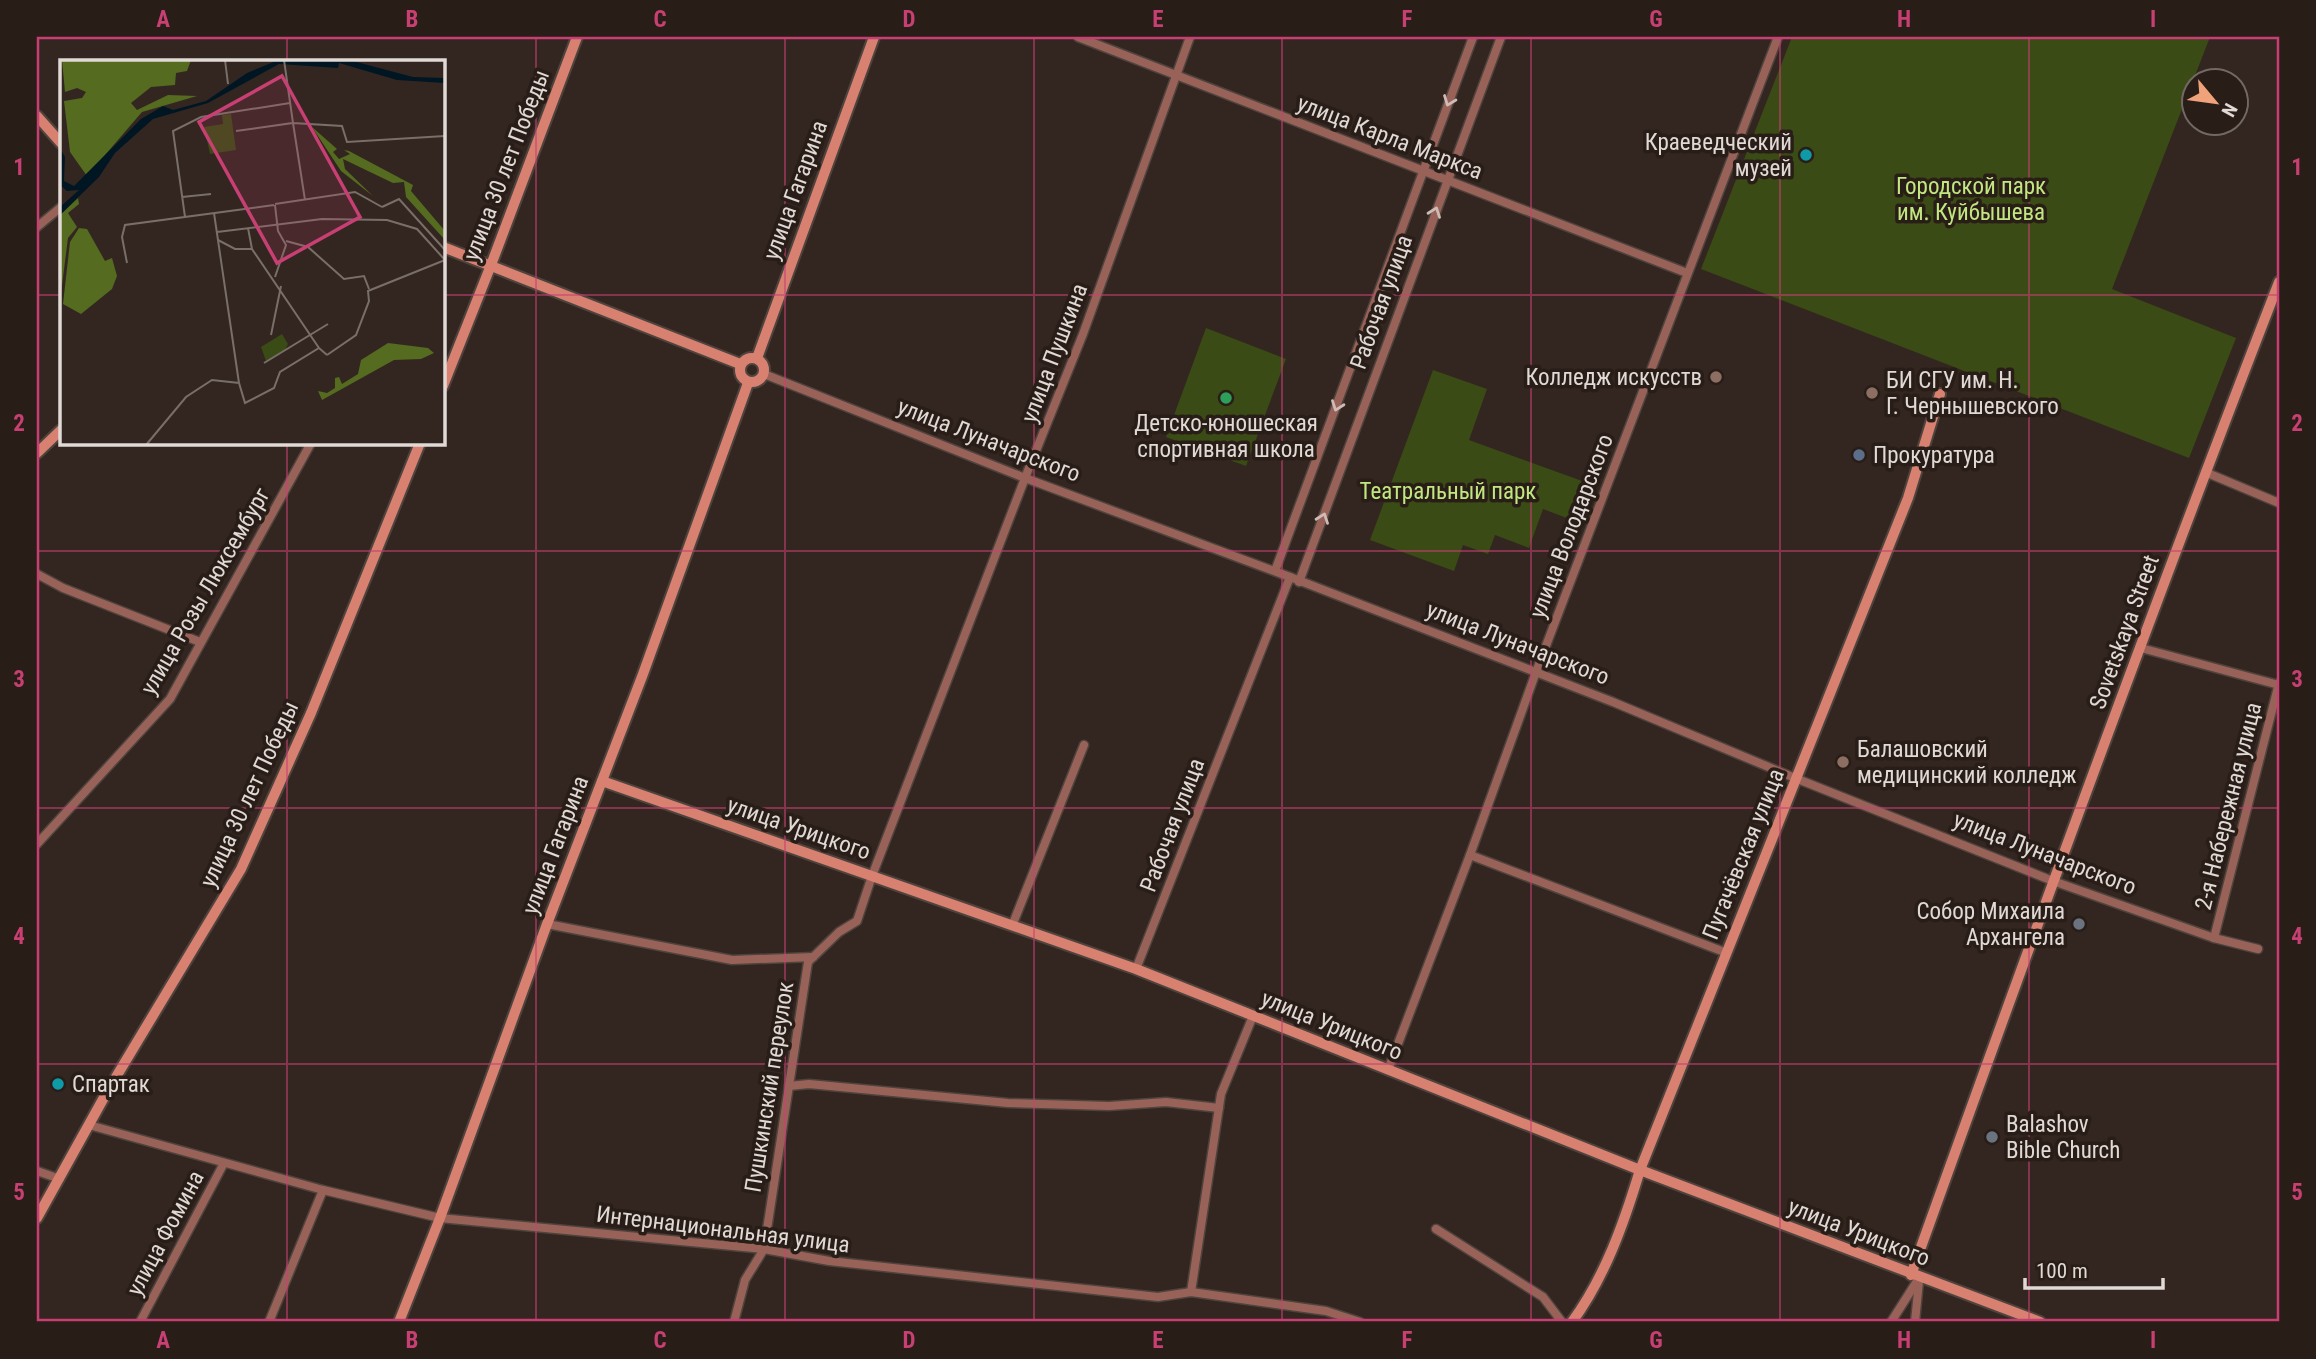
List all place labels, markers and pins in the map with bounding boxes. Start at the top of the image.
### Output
place label: Краеведческий музей [1645,129,1792,182]
marker: Краеведческий музей [1798,147,1814,163]
place label: Колледж искусств [1526,364,1702,391]
place label: БИ СГУ им. Н. Г. Чернышевского [1886,367,2059,420]
marker: Колледж искусств [1708,369,1724,385]
marker: БИ СГУ им. Н. Г. Чернышевского [1864,385,1880,401]
marker: Детско-юношеская спортивная школа [1218,390,1234,406]
place label: Детско-юношеская спортивная школа [1134,410,1318,463]
place label: Прокуратура [1873,442,1995,469]
marker: Прокуратура [1851,447,1867,463]
place label: Балашовский медицинский колледж [1857,736,2077,789]
marker: Балашовский медицинский колледж [1835,754,1851,770]
place label: Собор Михаила Архангела [1916,898,2065,951]
marker: Собор Михаила Архангела [2071,916,2087,932]
place label: Спартак [72,1071,150,1098]
marker: Спартак [50,1076,66,1092]
place label: Balashov Bible Church [2006,1111,2120,1164]
marker: Balashov Bible Church [1984,1129,2000,1145]

